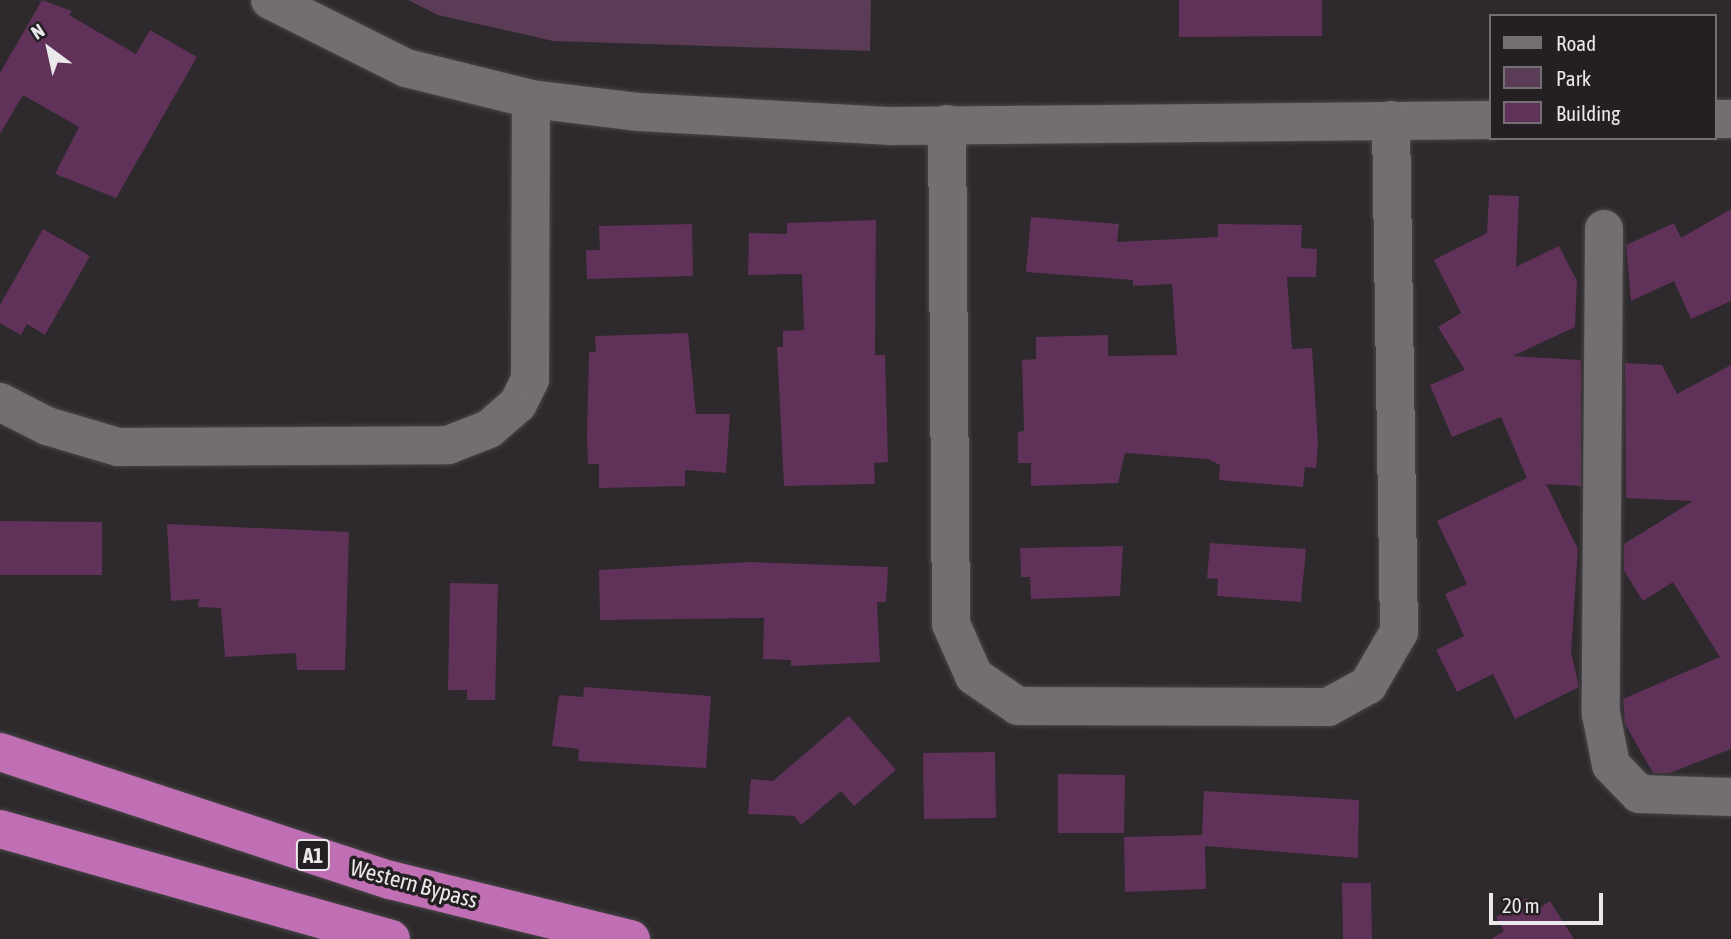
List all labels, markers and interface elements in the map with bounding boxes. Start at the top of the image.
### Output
north arrow [14,14,84,84]
legend [1490,14,1717,140]
text: N [27,19,48,44]
text: Road [1556,31,1596,55]
text: Park [1556,66,1591,90]
text: Building [1556,101,1620,125]
road number: A1 [296,838,330,872]
street label: Western Bypass [347,854,481,914]
scale bar [1493,880,1607,924]
text: 20 m [1502,893,1540,917]

